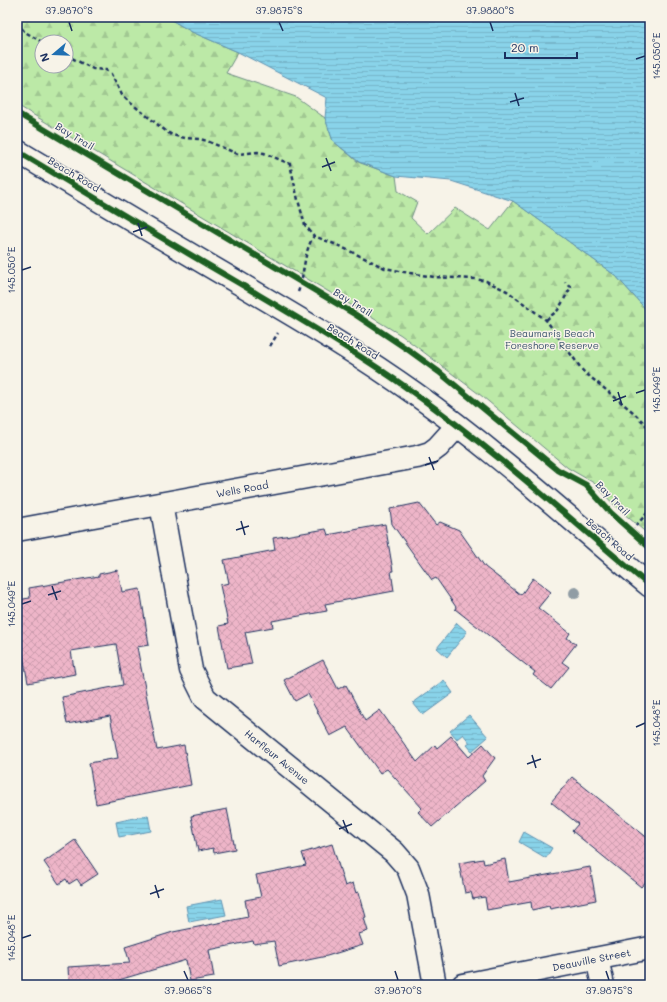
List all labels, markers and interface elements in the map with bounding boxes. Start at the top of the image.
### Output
text: 37.9870°S [45,3,93,17]
text: 37.9875°S [255,3,303,17]
text: 37.9880°S [466,3,514,17]
text: 145.050°E [649,32,663,79]
north arrow [34,34,74,74]
scale bar [505,34,577,60]
text: 20 m [511,39,539,55]
text: N [36,51,53,64]
street label: Bay Trail [53,119,97,153]
street label: Beach Road [45,153,103,195]
text: 145.050°E [4,246,18,293]
street label: Bay Trail [331,285,375,319]
street label: Beach Road [325,320,381,362]
park label: Beaumaris Beach Foreshore Reserve [505,326,599,352]
text: 145.049°E [649,366,663,413]
street label: Wells Road [215,477,270,501]
street label: Bay Trail [593,478,633,518]
street label: Beach Road [583,515,637,563]
text: 145.049°E [4,580,18,627]
text: 145.048°E [649,699,663,746]
street label: Harfleur Avenue [242,726,312,787]
text: 145.048°E [4,914,18,961]
street label: Deauville Street [551,945,632,974]
text: 37.9865°S [164,983,212,997]
text: 37.9870°S [374,983,422,997]
text: 37.9875°S [585,983,633,997]

